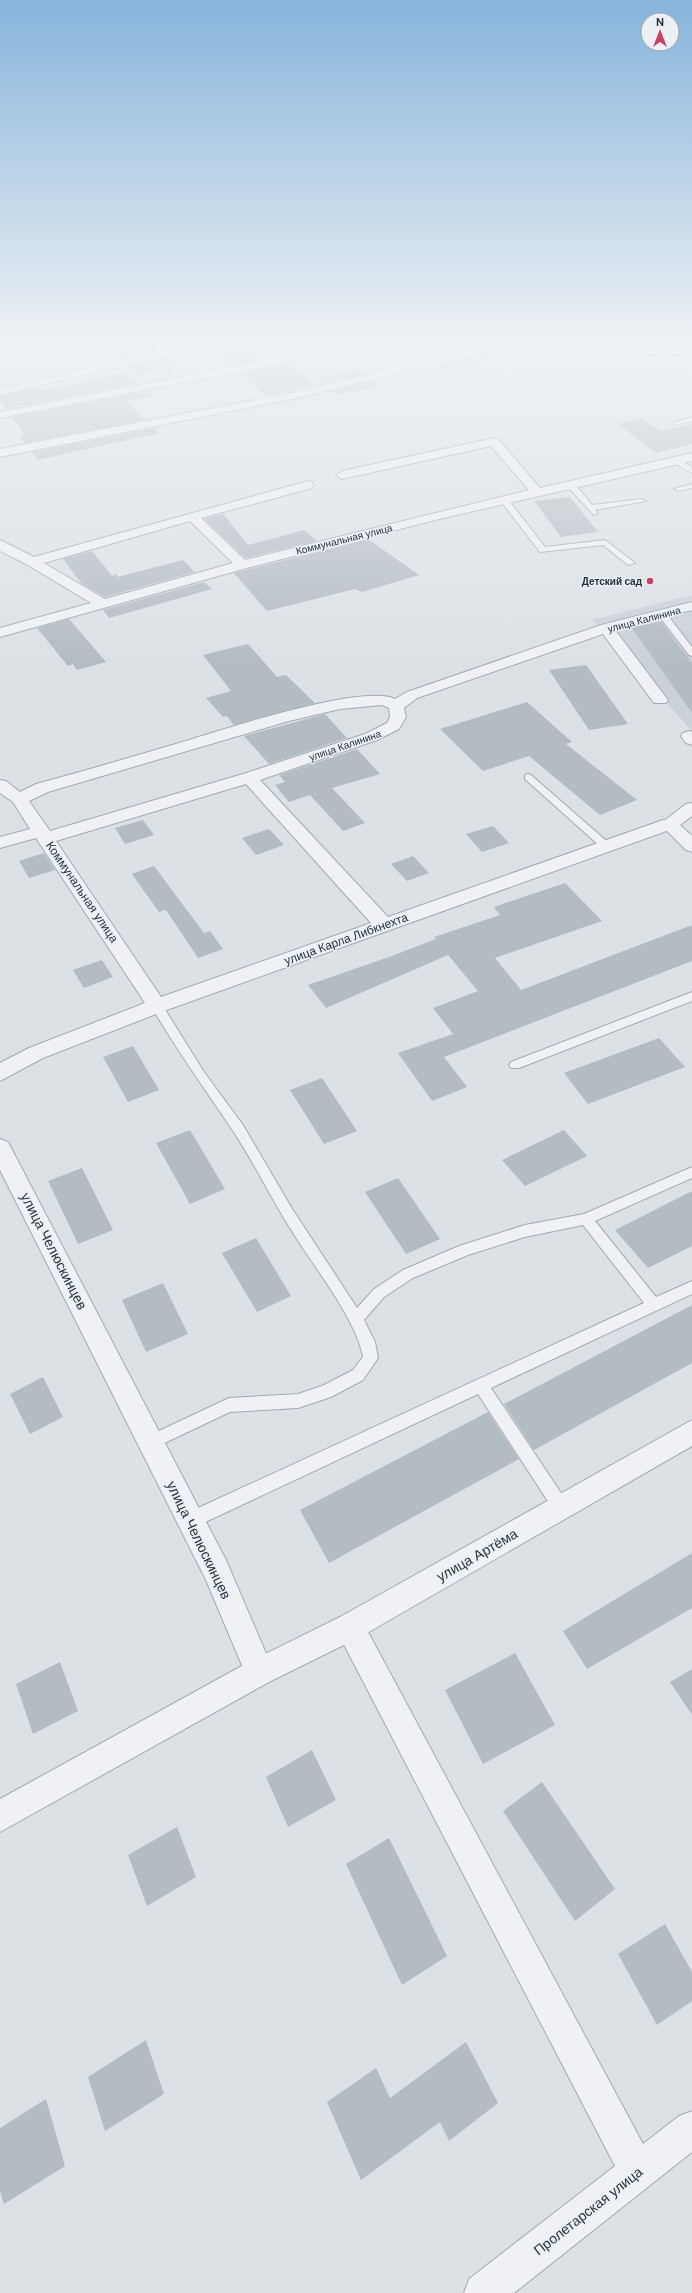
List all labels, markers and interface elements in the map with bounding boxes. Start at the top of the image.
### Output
north arrow [640,12,680,52]
text: N [656,15,664,29]
street label: Коммунальная улица [295,521,394,558]
place label: Детский сад [582,575,643,588]
marker: Детский сад [645,576,655,586]
street label: улица Калинина [606,603,683,635]
street label: улица Калинина [308,727,383,764]
street label: Коммунальная улица [42,838,122,946]
street label: улица Карла Либкнехта [282,909,410,969]
street label: улица Челюскинцев [17,1189,91,1313]
street label: улица Челюскинцев [163,1478,235,1602]
street label: улица Артёма [433,1524,521,1585]
street label: Пролетарская улица [530,2163,646,2259]

